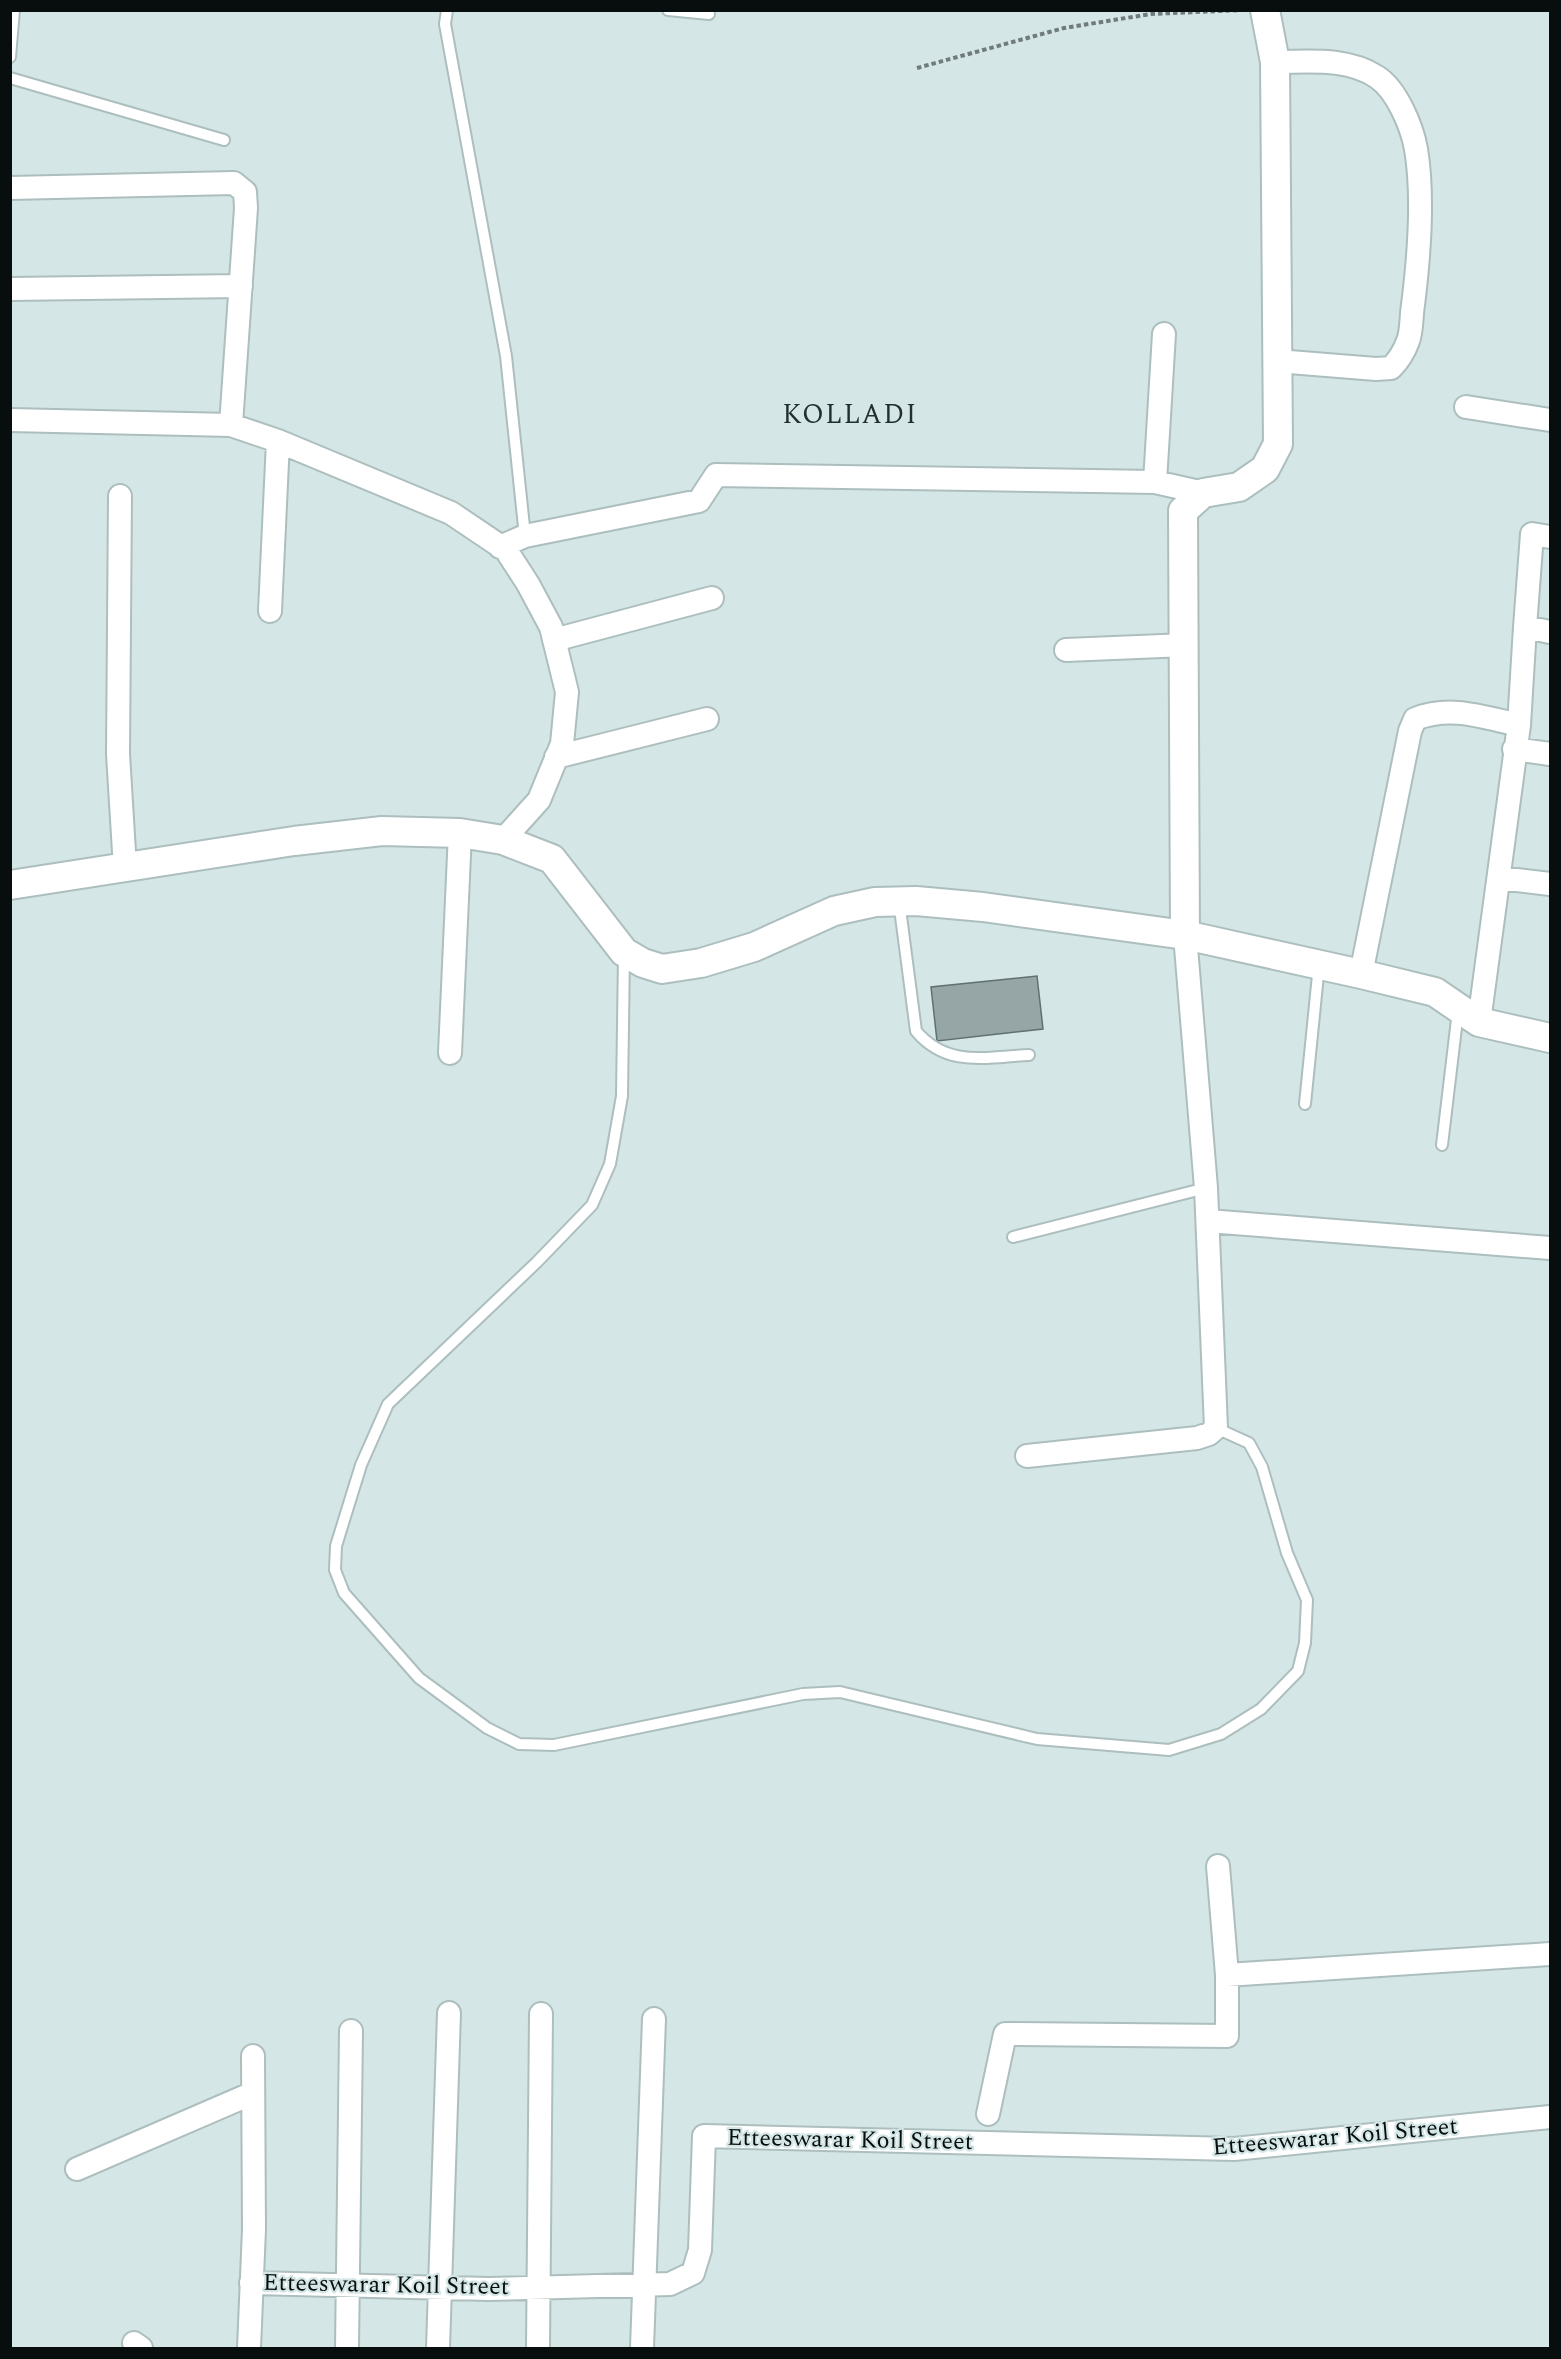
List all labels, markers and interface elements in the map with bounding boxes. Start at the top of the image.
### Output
district label: KOLLADI [782,394,918,436]
street label: Etteeswarar Koil Street [1211,2108,1459,2166]
street label: Etteeswarar Koil Street [727,2120,973,2160]
street label: Etteeswarar Koil Street [263,2265,509,2305]

